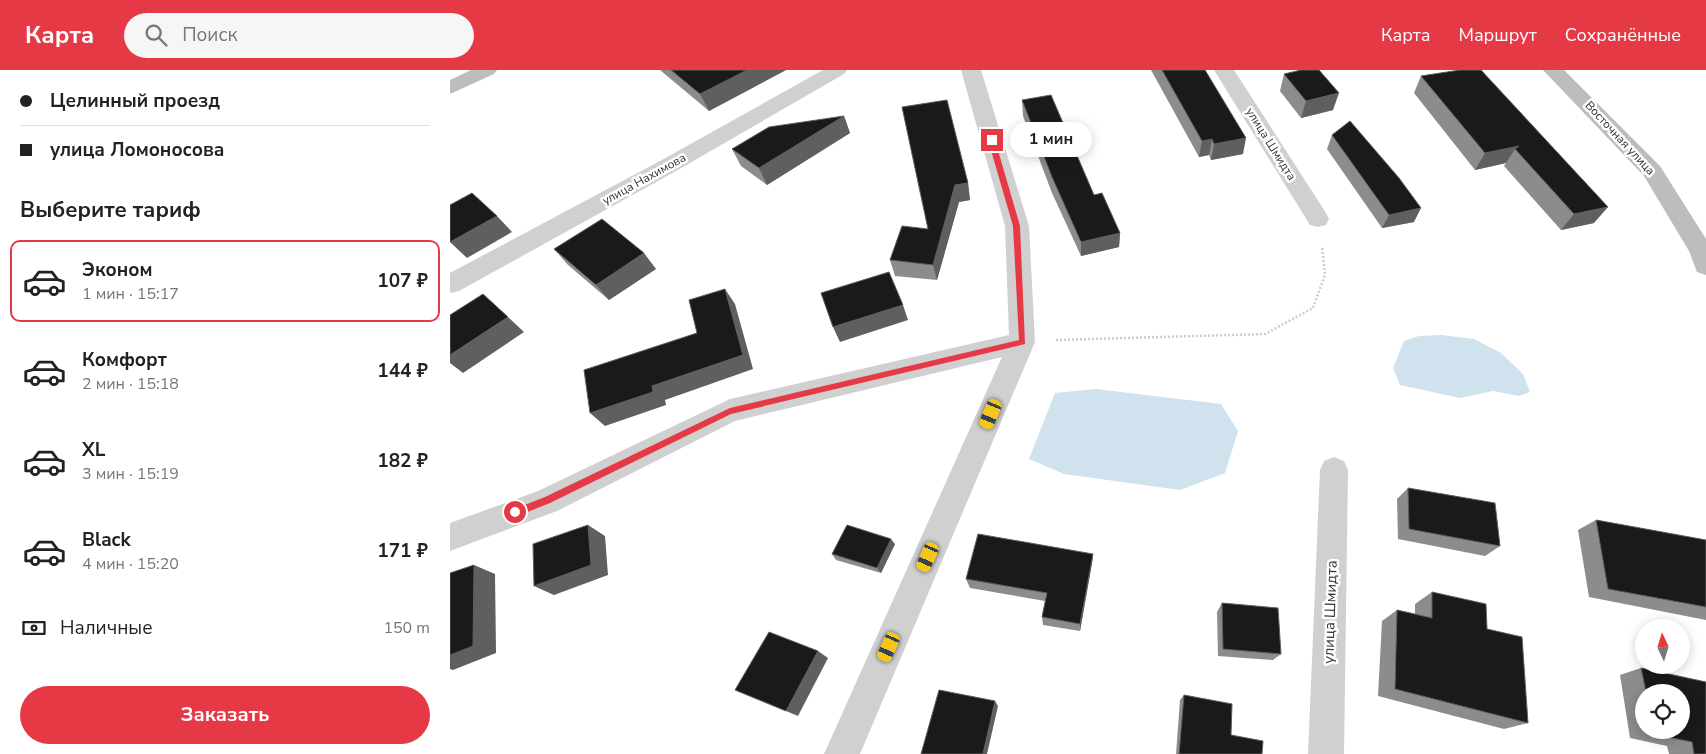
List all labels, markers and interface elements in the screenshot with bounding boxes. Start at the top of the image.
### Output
search box [124,13,474,58]
text: Карта [25,19,94,51]
icon: search [142,21,170,49]
text: Поиск [182,22,237,48]
text: Карта [1381,23,1431,47]
text: Маршрут [1459,23,1537,47]
text: Сохранённые [1565,23,1681,47]
text: Целинный проезд [50,88,220,114]
street label: Восточная улица [1581,97,1659,179]
street label: улица Шмидта [1242,105,1300,183]
callout: 1 мин [1010,122,1092,158]
text: 1 мин [1029,128,1073,150]
route end [981,129,1003,151]
text: улица Ломоносова [50,137,225,163]
street label: улица Нахимова [599,149,689,209]
text: Выберите тариф [20,195,201,225]
text: Эконом [82,257,153,283]
icon: car [22,259,67,304]
text: 107 ₽ [377,268,428,294]
text: 1 мин · 15:17 [82,283,179,305]
text: Комфорт [82,347,167,373]
icon: car [22,349,67,394]
text: 144 ₽ [377,358,428,384]
text: 2 мин · 15:18 [82,373,179,395]
car [978,397,1003,431]
text: XL [82,437,105,463]
icon: car [22,439,67,484]
text: 182 ₽ [377,448,428,474]
text: 3 мин · 15:19 [82,463,179,485]
route start [504,501,526,523]
text: Black [82,527,131,553]
icon: car [22,529,67,574]
text: 171 ₽ [377,538,428,564]
car [915,540,940,574]
text: 4 мин · 15:20 [82,553,179,575]
street label: улица Шмидта [1318,560,1342,664]
icon: cash [20,614,48,642]
text: Наличные [60,615,153,641]
text: 150 m [383,617,430,639]
north arrow [1635,619,1690,674]
map controls [1635,619,1690,739]
car [876,630,901,664]
button: locate [1635,684,1690,739]
button: Заказать [20,686,430,744]

